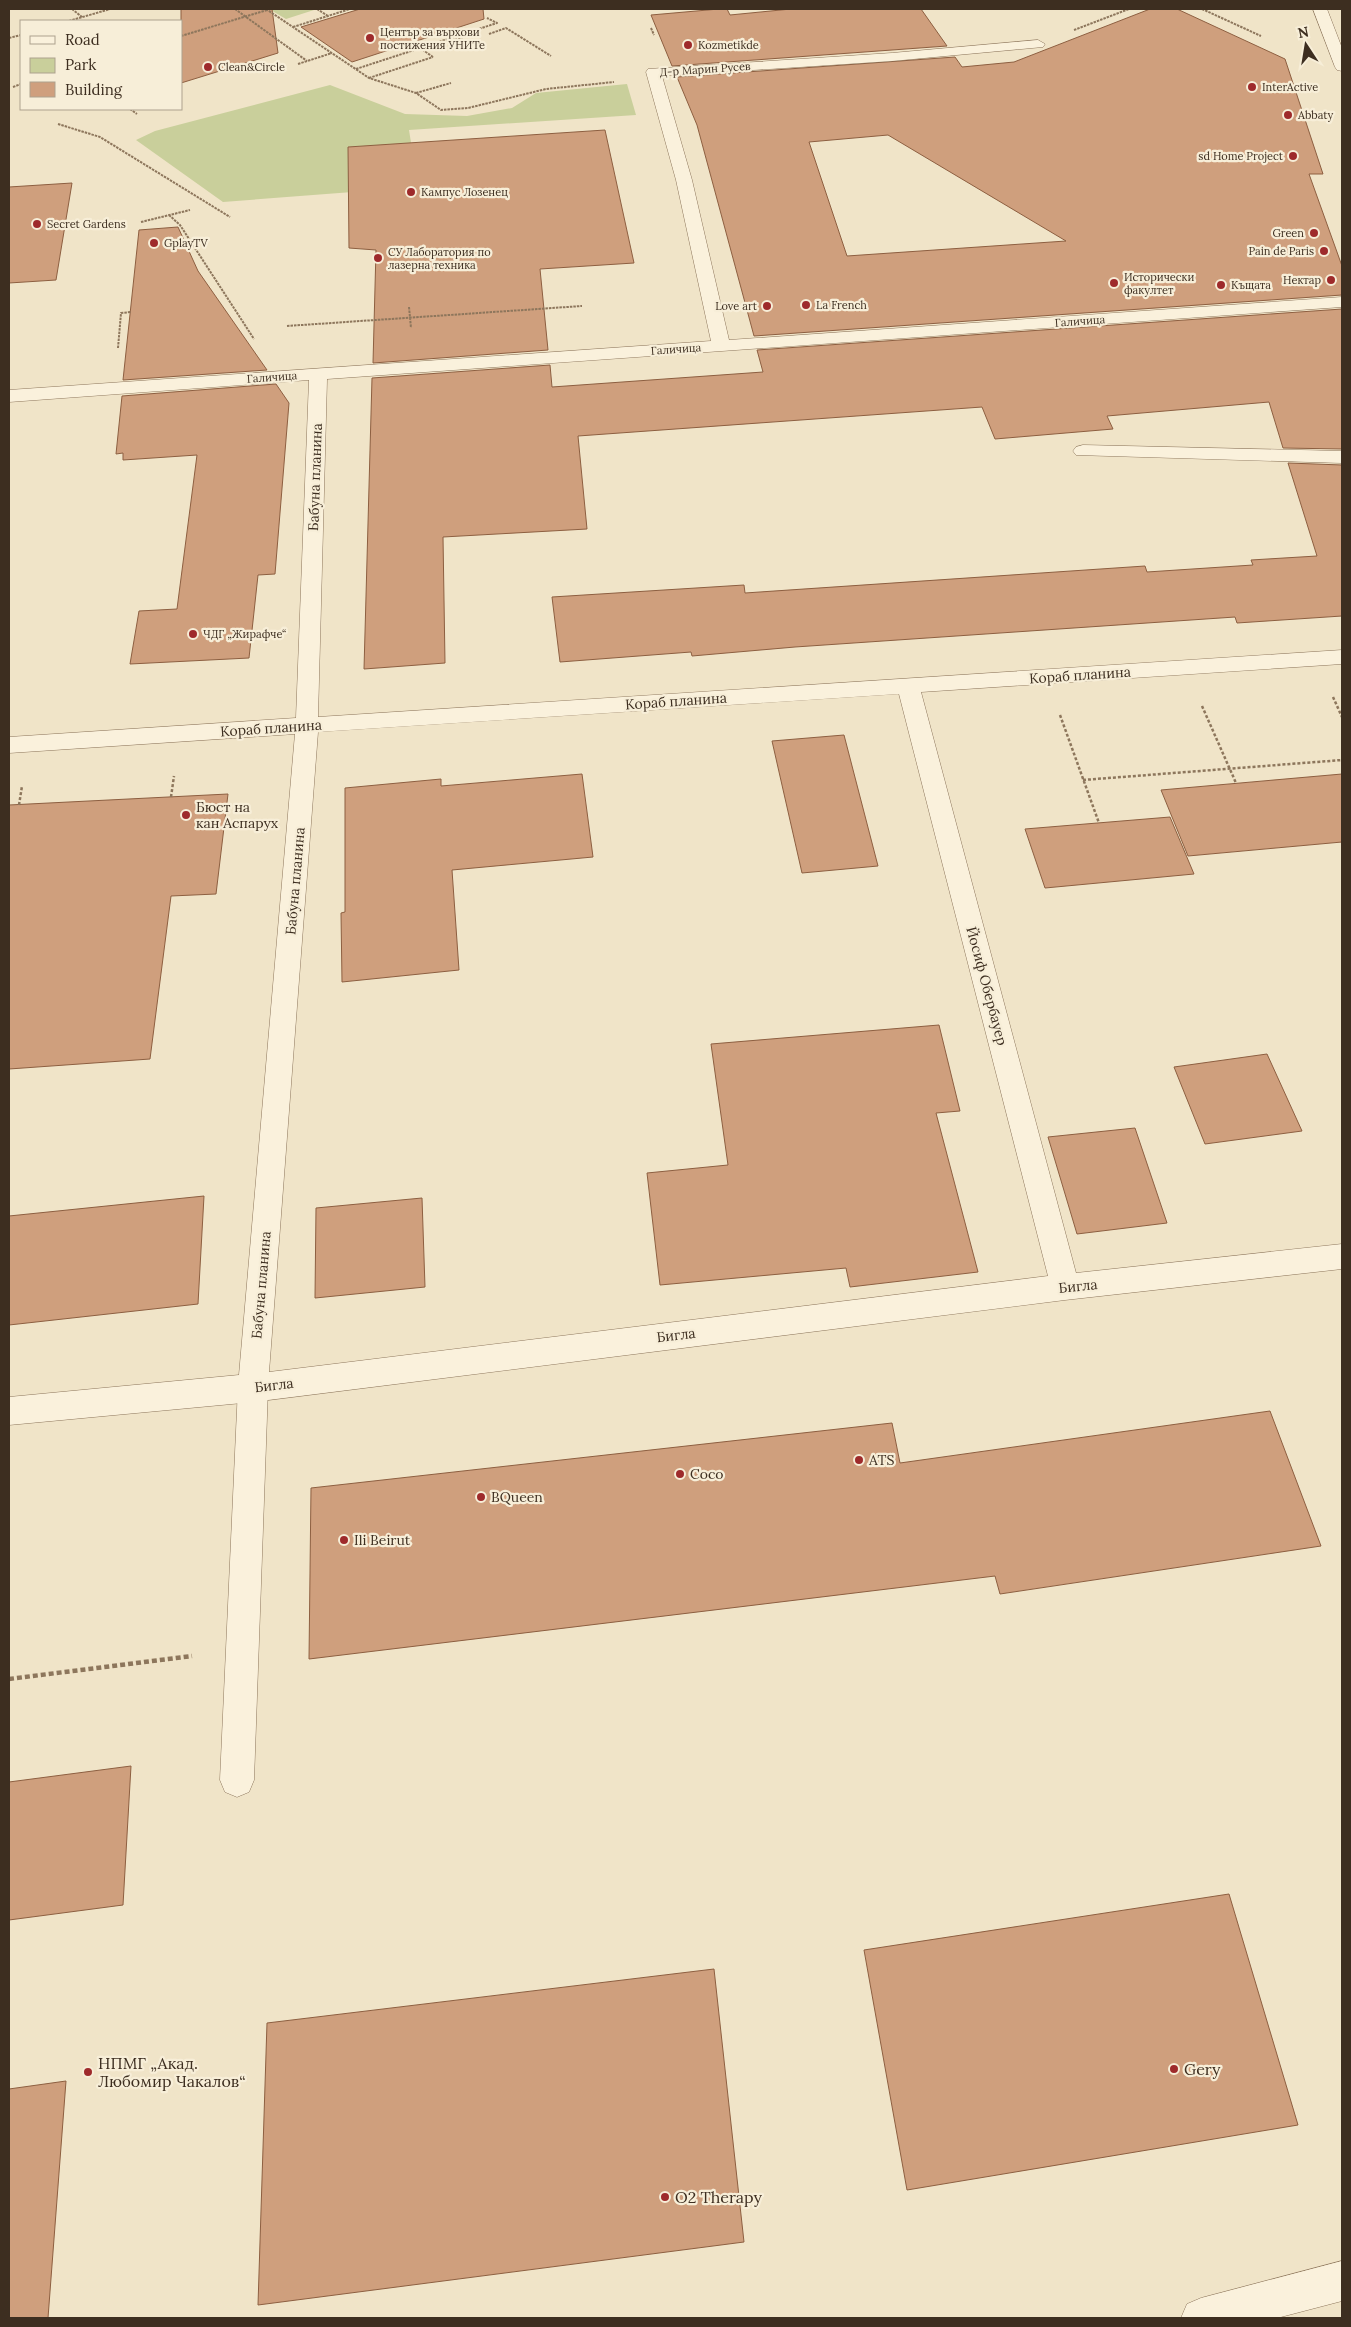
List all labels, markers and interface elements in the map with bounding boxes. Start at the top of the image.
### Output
legend [20,20,182,110]
north arrow [1281,20,1331,70]
text: N [1296,22,1311,42]
place label: Център за върхови постижения УНИТе [380,25,485,52]
text: Road [65,30,100,49]
marker: Център за върхови постижения УНИТе [364,32,376,44]
place label: Kozmetikde [698,38,759,52]
marker: Kozmetikde [682,39,694,51]
text: Park [65,55,96,74]
street label: Д-р Марин Русев [659,59,751,79]
place label: Clean&Circle [218,60,285,74]
marker: Clean&Circle [202,61,214,73]
text: Building [65,80,123,99]
place label: InterActive [1262,80,1318,94]
marker: InterActive [1246,81,1258,93]
place label: Abbaty [1297,108,1334,122]
marker: Abbaty [1282,109,1294,121]
place label: sd Home Project [1198,149,1284,163]
marker: sd Home Project [1287,150,1299,162]
place label: Кампус Лозенец [421,185,508,199]
marker: Кампус Лозенец [405,186,417,198]
place label: Secret Gardens [47,217,126,231]
marker: Secret Gardens [31,218,43,230]
place label: Green [1272,226,1304,240]
marker: Green [1308,227,1320,239]
place label: GplayTV [164,236,209,250]
marker: GplayTV [148,237,160,249]
place label: Pain de Paris [1248,244,1314,258]
place label: СУ Лаборатория по лазерна техника [388,245,491,272]
marker: Pain de Paris [1318,245,1330,257]
marker: СУ Лаборатория по лазерна техника [372,252,384,264]
place label: Исторически факултет [1124,270,1194,297]
place label: Нектар [1283,273,1321,287]
marker: Нектар [1325,274,1337,286]
marker: Исторически факултет [1108,277,1120,289]
place label: Къщата [1231,278,1271,292]
marker: Къщата [1215,279,1227,291]
place label: La French [816,298,867,312]
place label: Love art [715,299,758,313]
marker: La French [800,299,812,311]
marker: Love art [761,300,773,312]
street label: Галичица [1054,312,1106,330]
street label: Галичица [650,340,702,358]
street label: Галичица [246,368,298,386]
street label: Бабуна планина [304,423,326,531]
place label: ЧДГ „Жирафче“ [203,627,286,641]
marker: ЧДГ „Жирафче“ [187,628,199,640]
street label: Кораб планина [1029,662,1131,688]
street label: Кораб планина [625,688,727,714]
street label: Кораб планина [220,715,322,741]
place label: Бюст на кан Аспарух [196,798,279,832]
marker: Бюст на кан Аспарух [180,809,192,821]
street label: Бабуна планина [281,826,309,936]
street label: Йосиф Обербауер [962,925,1012,1047]
street label: Бабуна планина [247,1230,275,1340]
street label: Бигла [1058,1275,1098,1297]
street label: Бигла [655,1324,697,1346]
street label: Бигла [253,1374,295,1396]
place label: ATS [868,1451,894,1469]
marker: ATS [853,1454,865,1466]
place label: Coco [690,1465,724,1483]
marker: Coco [674,1468,686,1480]
place label: BQueen [491,1488,543,1506]
marker: BQueen [475,1491,487,1503]
place label: Ili Beirut [354,1531,411,1549]
marker: Ili Beirut [338,1534,350,1546]
place label: НПМГ „Акад. Любомир Чакалов“ [98,2053,246,2091]
place label: Gery [1184,2059,1221,2079]
marker: Gery [1168,2063,1180,2075]
marker: НПМГ „Акад. Любомир Чакалов“ [82,2066,94,2078]
place label: O2 Therapy [675,2187,762,2207]
marker: O2 Therapy [659,2191,671,2203]

